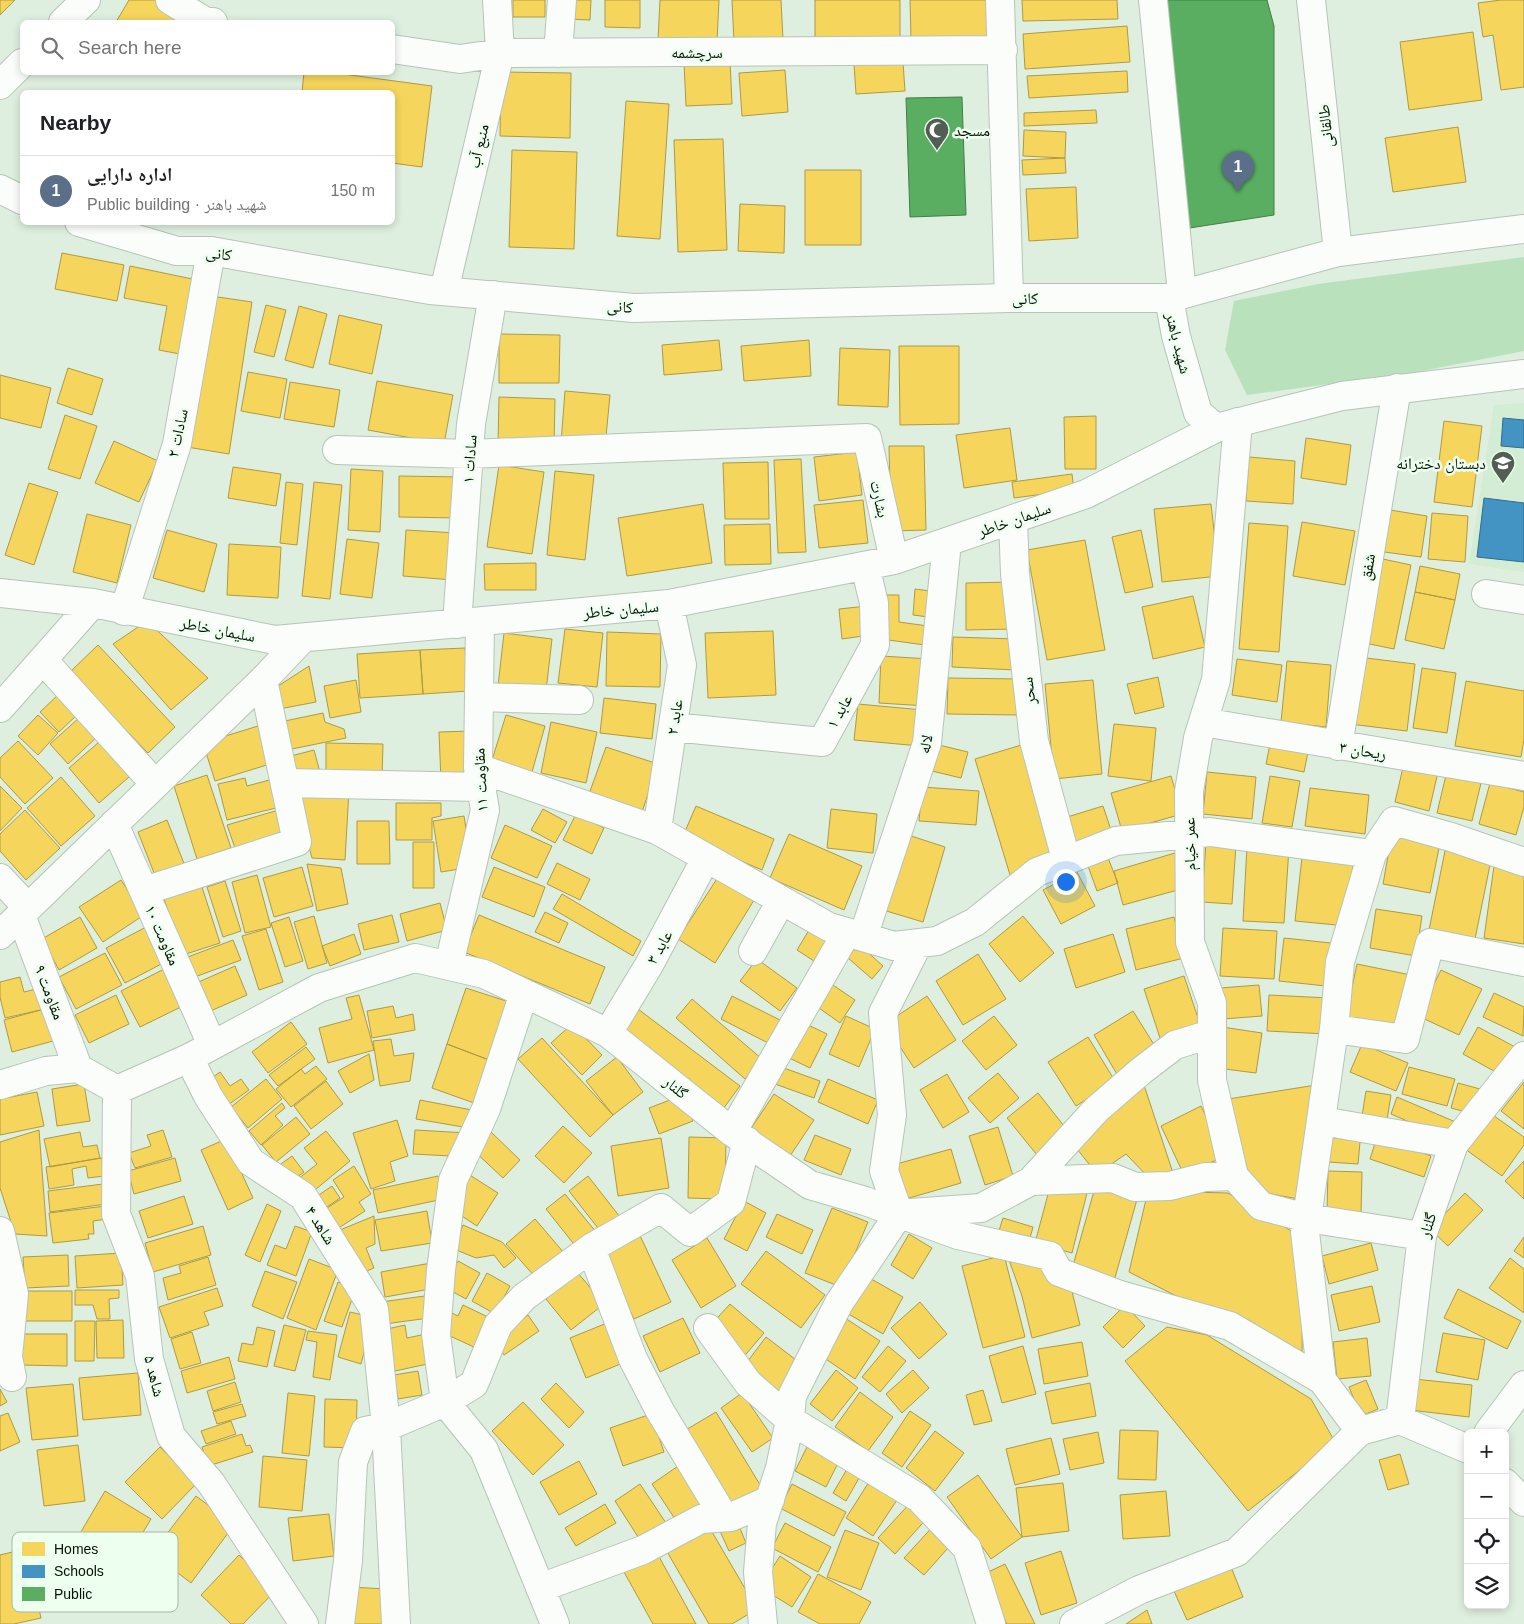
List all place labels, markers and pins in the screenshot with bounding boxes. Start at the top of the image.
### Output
mosque icon: مسجد [924,117,950,151]
place label: مسجد [954,122,990,139]
pin: 1 [1222,151,1254,192]
school or university icon: دبستان دخترانه [1490,450,1516,484]
place label: دبستان دخترانه [1396,455,1486,474]

